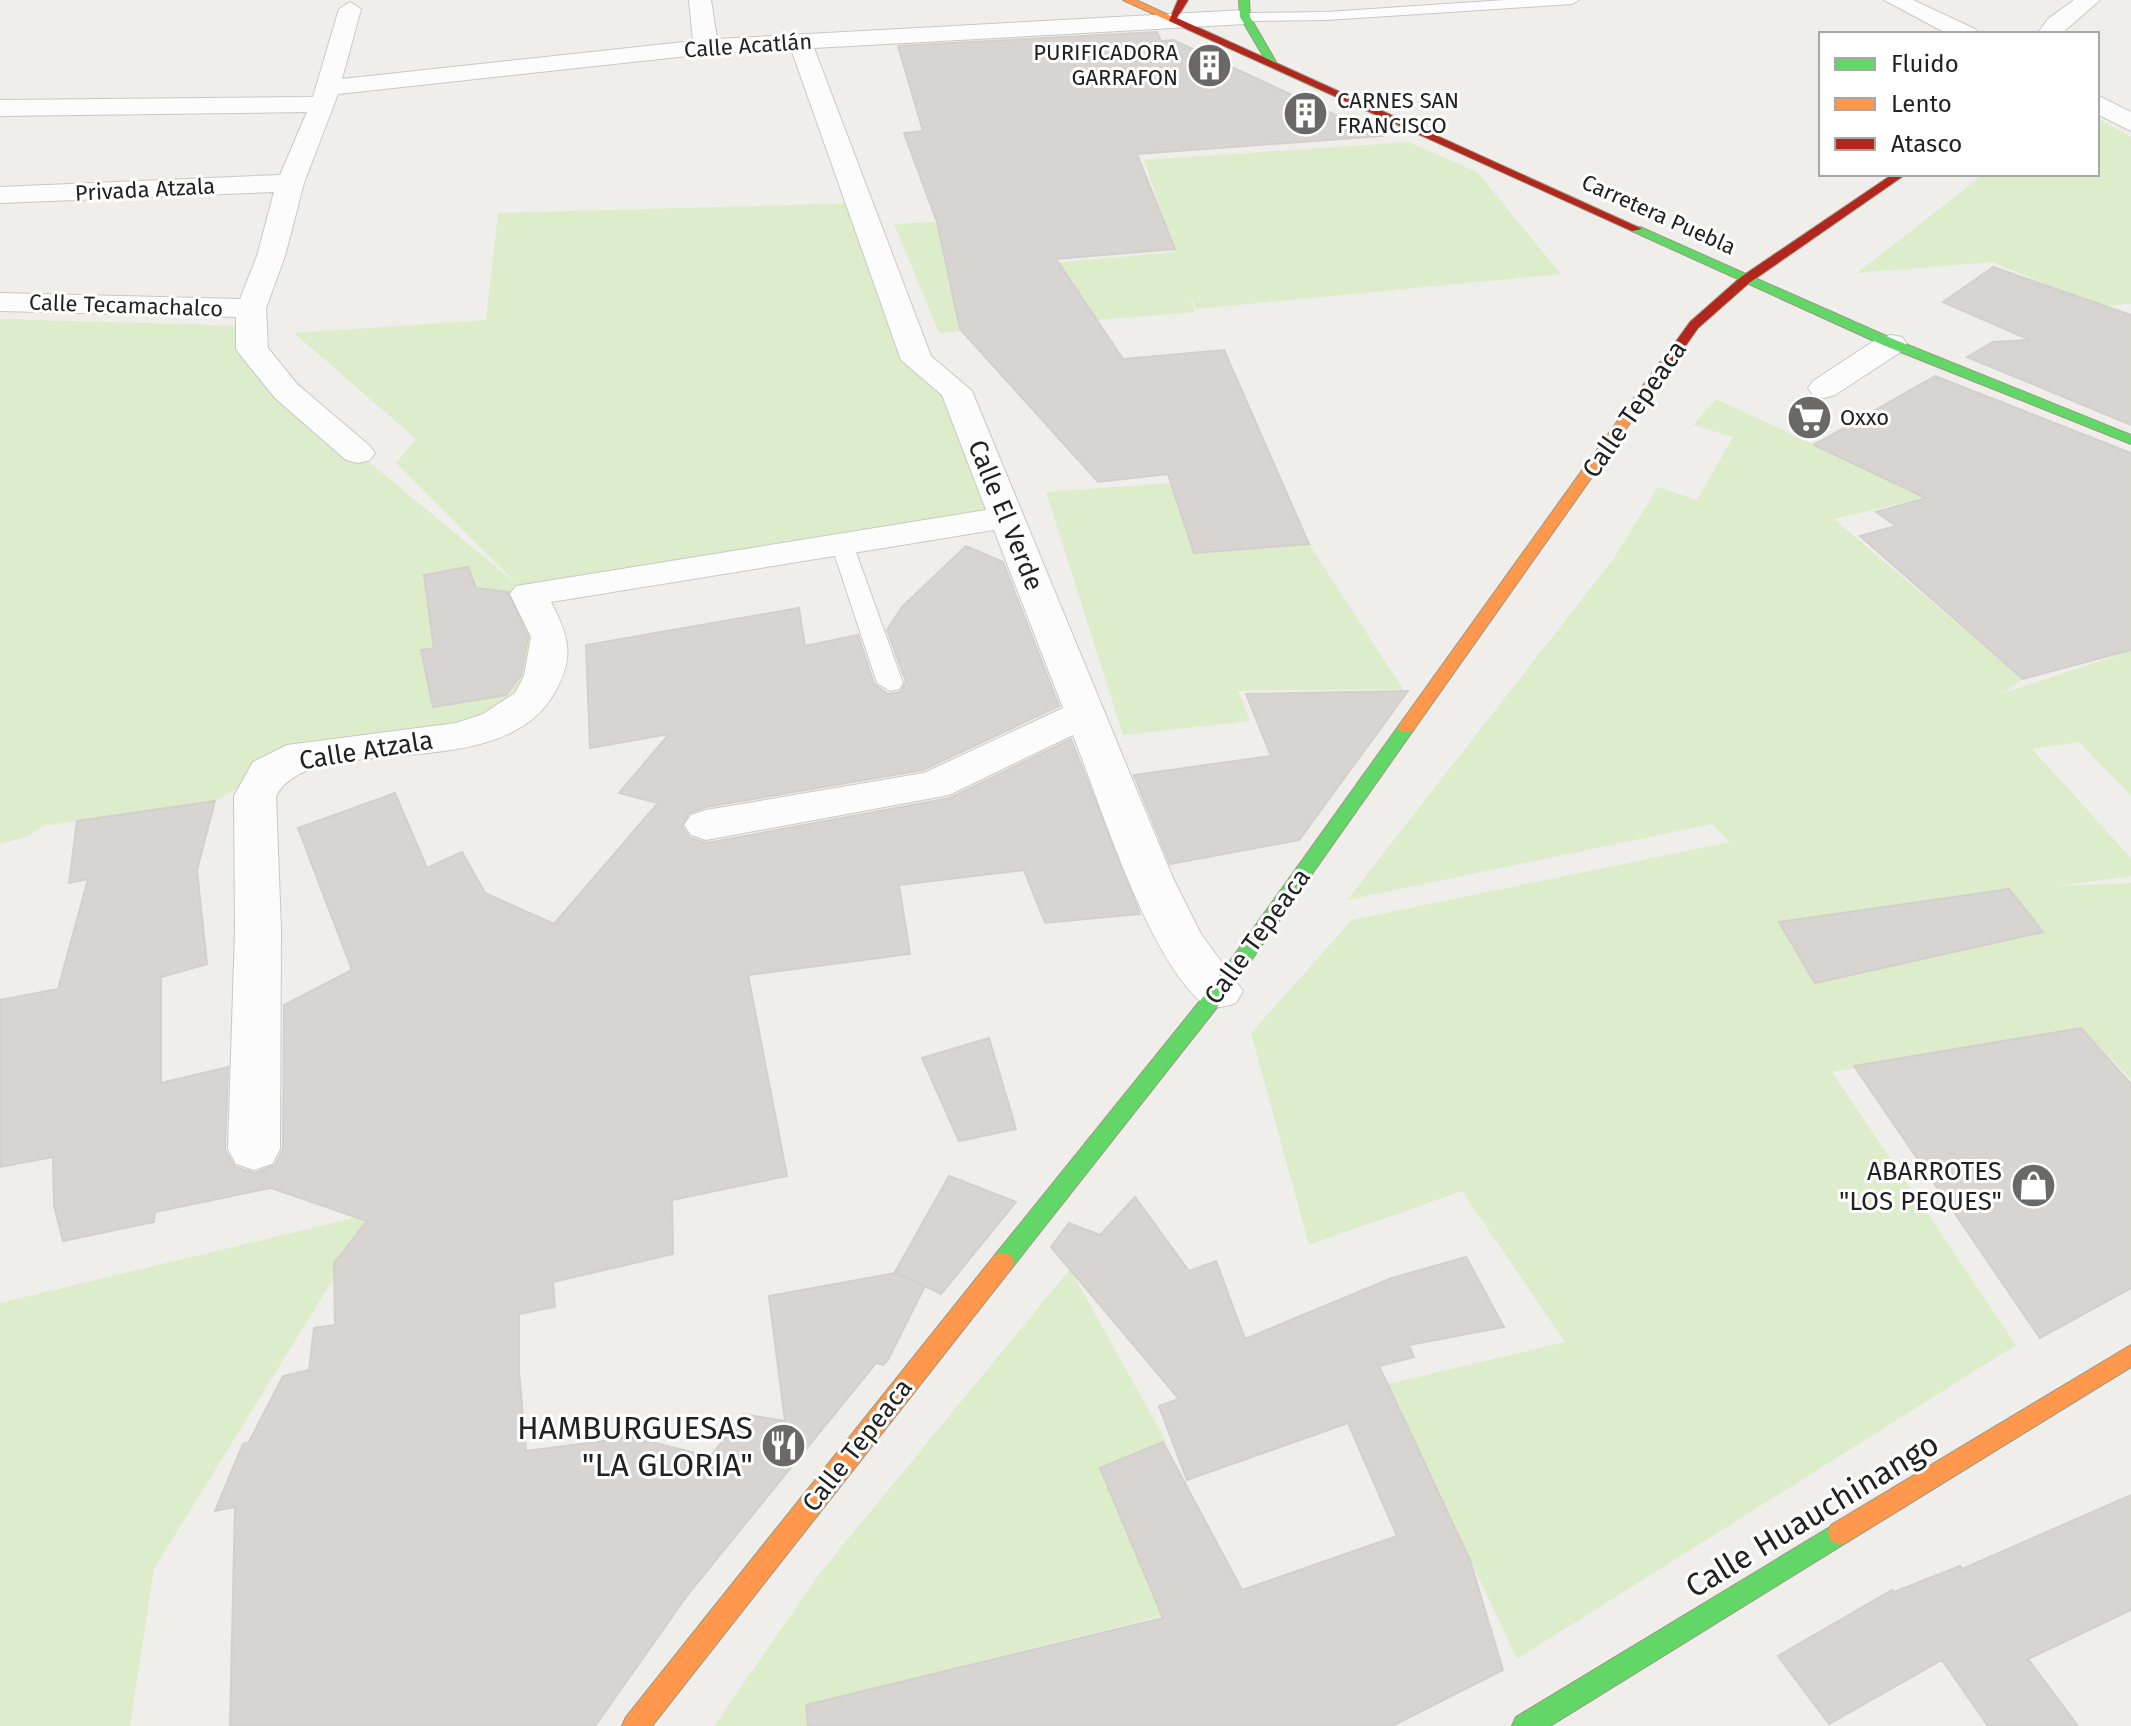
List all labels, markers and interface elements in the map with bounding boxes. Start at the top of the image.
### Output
street label: Calle Acatlán [683,28,813,63]
legend [1819,32,2099,176]
place label: PURIFICADORA GARRAFON [1033,39,1178,91]
building icon: PURIFICADORA GARRAFON [1185,41,1233,89]
text: Fluido [1891,50,1959,78]
place label: CARNES SAN FRANCISCO [1337,87,1459,139]
building icon: CARNES SAN FRANCISCO [1282,89,1330,137]
text: Lento [1891,90,1952,118]
text: Atasco [1891,130,1962,158]
street label: Carretera Puebla [1578,168,1740,261]
street label: Privada Atzala [74,172,216,207]
street label: Calle Tecamachalco [29,289,223,322]
street label: Calle Tepeaca [1576,335,1693,484]
supermarket icon: Oxxo [1785,393,1833,441]
place label: Oxxo [1840,404,1889,431]
street label: Calle El Verde [961,435,1050,595]
street label: Calle Atzala [297,725,435,776]
street label: Calle Tepeaca [1198,862,1317,1010]
place label: ABARROTES "LOS PEQUES" [1839,1156,2002,1217]
shop icon: ABARROTES "LOS PEQUES" [2009,1162,2057,1210]
street label: Calle Tepeaca [796,1373,919,1518]
place label: HAMBURGUESAS "LA GLORIA" [517,1409,753,1484]
restaurant icon: HAMBURGUESAS "LA GLORIA" [760,1422,808,1470]
street label: Calle Huauchinango [1679,1424,1945,1606]

